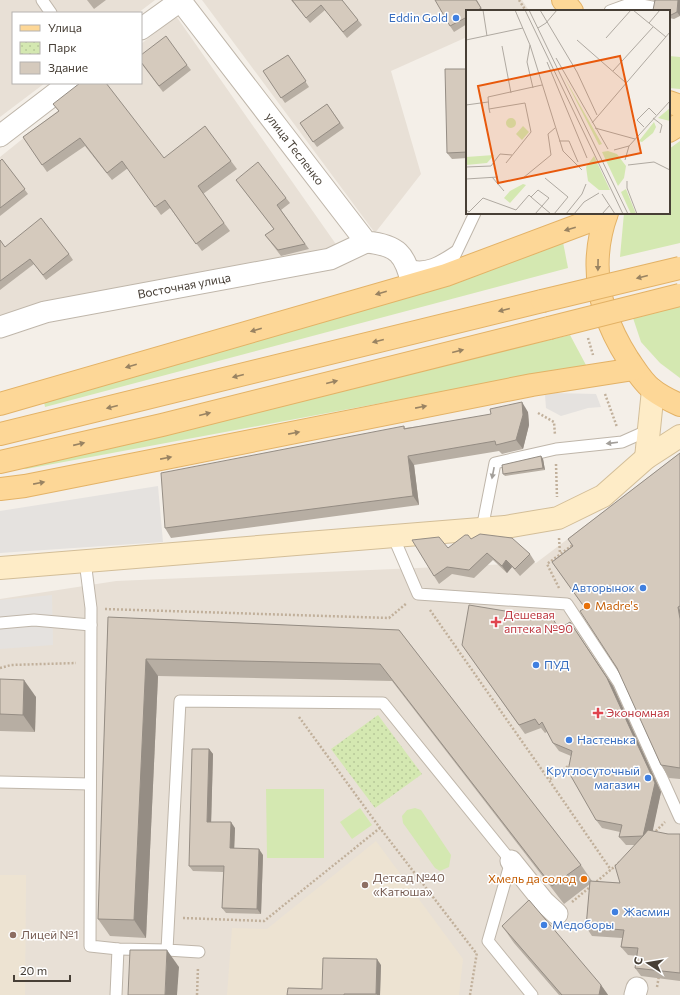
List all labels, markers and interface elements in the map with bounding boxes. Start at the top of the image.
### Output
place label: Eddin Gold [389,10,448,24]
inset map [466,10,670,214]
legend [12,12,142,84]
marker: Eddin Gold [451,13,461,23]
text: Улица [48,20,82,34]
text: Парк [48,40,77,54]
text: Здание [48,60,88,74]
street label: улица Тесленко [263,109,328,187]
one-way arrow [563,226,575,232]
one-way arrow [595,259,601,272]
street label: Восточная улица [136,270,232,301]
one-way arrow [636,274,648,280]
one-way arrow [374,290,386,296]
one-way arrow [498,308,510,314]
one-way arrow [249,327,262,333]
one-way arrow [371,339,384,345]
one-way arrow [451,347,464,353]
one-way arrow [124,363,136,369]
one-way arrow [232,373,244,379]
one-way arrow [325,379,338,385]
one-way arrow [105,404,117,410]
one-way arrow [415,404,427,410]
one-way arrow [199,410,212,416]
one-way arrow [287,429,300,435]
one-way arrow [73,440,85,446]
one-way arrow [606,440,618,446]
one-way arrow [160,455,172,461]
one-way arrow [490,467,496,480]
one-way arrow [32,480,45,486]
place label: Авторынок [571,580,636,594]
marker: Авторынок [638,583,648,593]
place label: Madre's [595,598,638,612]
marker: Madre's [582,601,592,611]
place label: Дешевая аптека №90 [504,607,573,635]
marker: Дешевая аптека №90 [491,617,501,627]
place label: ПУД [544,657,570,671]
marker: ПУД [531,660,541,670]
place label: Экономная [606,705,669,719]
marker: Экономная [593,708,603,718]
place label: Настенька [577,732,636,746]
marker: Настенька [564,735,574,745]
place label: Круглосуточный магазин [546,763,640,791]
marker: Круглосуточный магазин [643,773,653,783]
place label: Детсад №40 «Катюша» [373,870,445,898]
place label: Хмель да солод [488,871,576,885]
marker: Хмель да солод [579,874,589,884]
marker: Детсад №40 «Катюша» [360,880,370,890]
place label: Жасмин [623,904,670,918]
marker: Жасмин [610,907,620,917]
place label: Медоборы [552,917,614,931]
marker: Медоборы [539,920,549,930]
place label: Лицей №1 [21,927,79,941]
marker: Лицей №1 [8,930,18,940]
north arrow [628,943,668,983]
text: С [631,955,645,966]
scale bar [14,957,70,983]
text: 20 m [20,963,47,977]

